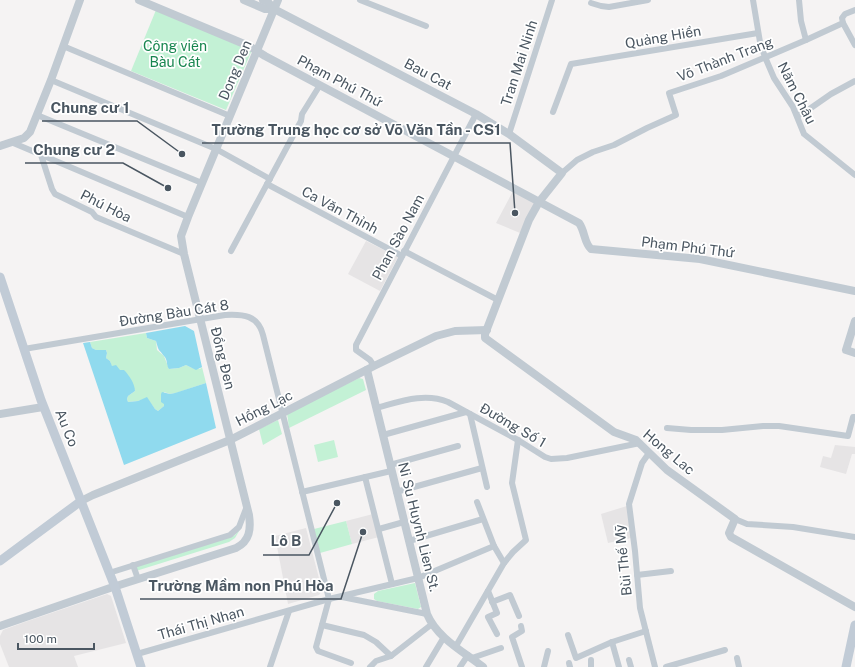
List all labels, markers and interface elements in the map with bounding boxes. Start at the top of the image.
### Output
street label: Tran Mai Ninh [498,18,540,108]
street label: Quảng Hiền [624,22,702,52]
street label: Võ Thành Trang [675,33,775,85]
park label: Công viên Bàu Cát [143,38,207,70]
street label: Dong Den [215,38,255,102]
street label: Phạm Phú Thứ [295,52,386,111]
street label: Bau Cat [402,55,454,93]
street label: Năm Châu [775,59,819,127]
callout: Chung cư 1 [42,94,137,121]
text: Chung cư 1 [51,99,129,116]
callout: Trường Trung học cơ sở Võ Văn Tần - CS1 [202,116,510,143]
text: Trường Trung học cơ sở Võ Văn Tần - CS1 [211,121,501,138]
callout: Chung cư 2 [25,136,123,163]
text: Chung cư 2 [33,141,115,158]
street label: Ca Văn Thỉnh [299,183,381,237]
street label: Phú Hòa [78,186,134,226]
street label: Phan Sào Nam [369,191,427,283]
street label: Phạm Phú Thứ [640,233,737,261]
street label: Đường Bàu Cát 8 [118,296,230,330]
street label: Đồng Đen [208,325,238,391]
street label: Hồng Lạc [233,387,295,429]
street label: Đường Số 1 [477,400,549,450]
street label: Au Co [52,407,82,449]
street label: Hong Lac [640,426,698,478]
street label: Ni Su Huynh Lien St. [395,461,443,593]
street label: Bùi Thế Mỹ [611,523,635,597]
callout: Lô B [263,528,309,555]
text: Lô B [271,532,301,549]
callout: Trường Mầm non Phú Hòa [140,572,341,599]
text: Trường Mầm non Phú Hòa [149,577,333,594]
street label: Thái Thị Nhạn [156,603,246,643]
scale bar [18,625,94,651]
text: 100 m [24,632,57,646]

